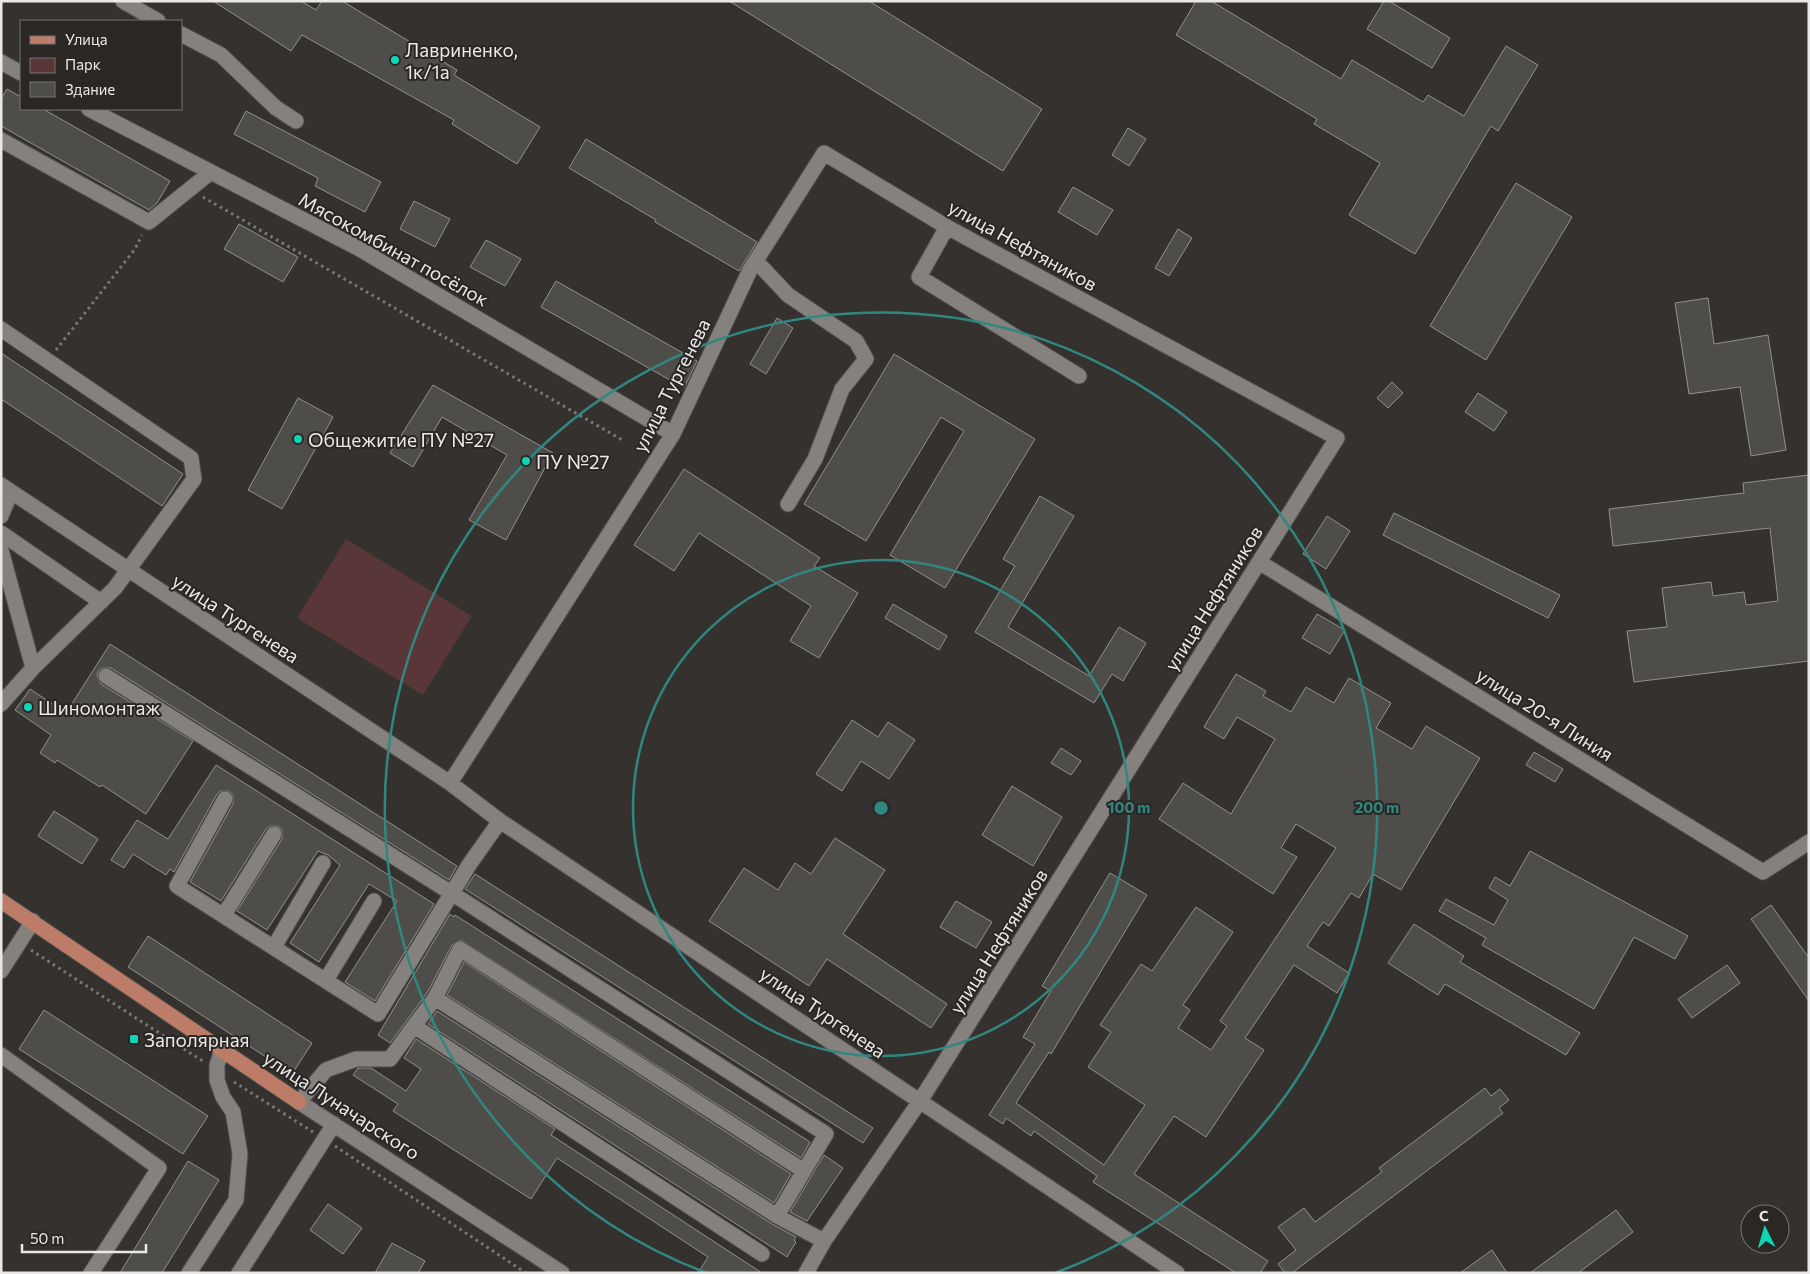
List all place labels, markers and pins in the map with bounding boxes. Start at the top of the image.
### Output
place label: Лавриненко, 1к/1а [405,38,518,83]
marker: Лавриненко, 1к/1а [389,54,401,66]
place label: Общежитие ПУ №27 [308,428,494,451]
marker: Общежитие ПУ №27 [292,433,304,445]
place label: ПУ №27 [536,450,609,473]
marker: ПУ №27 [520,455,532,467]
place label: Шиномонтаж [38,696,160,719]
marker: Шиномонтаж [22,701,34,713]
centre of rings [872,799,890,817]
place label: Заполярная [144,1028,250,1051]
marker: Заполярная [128,1033,140,1045]

